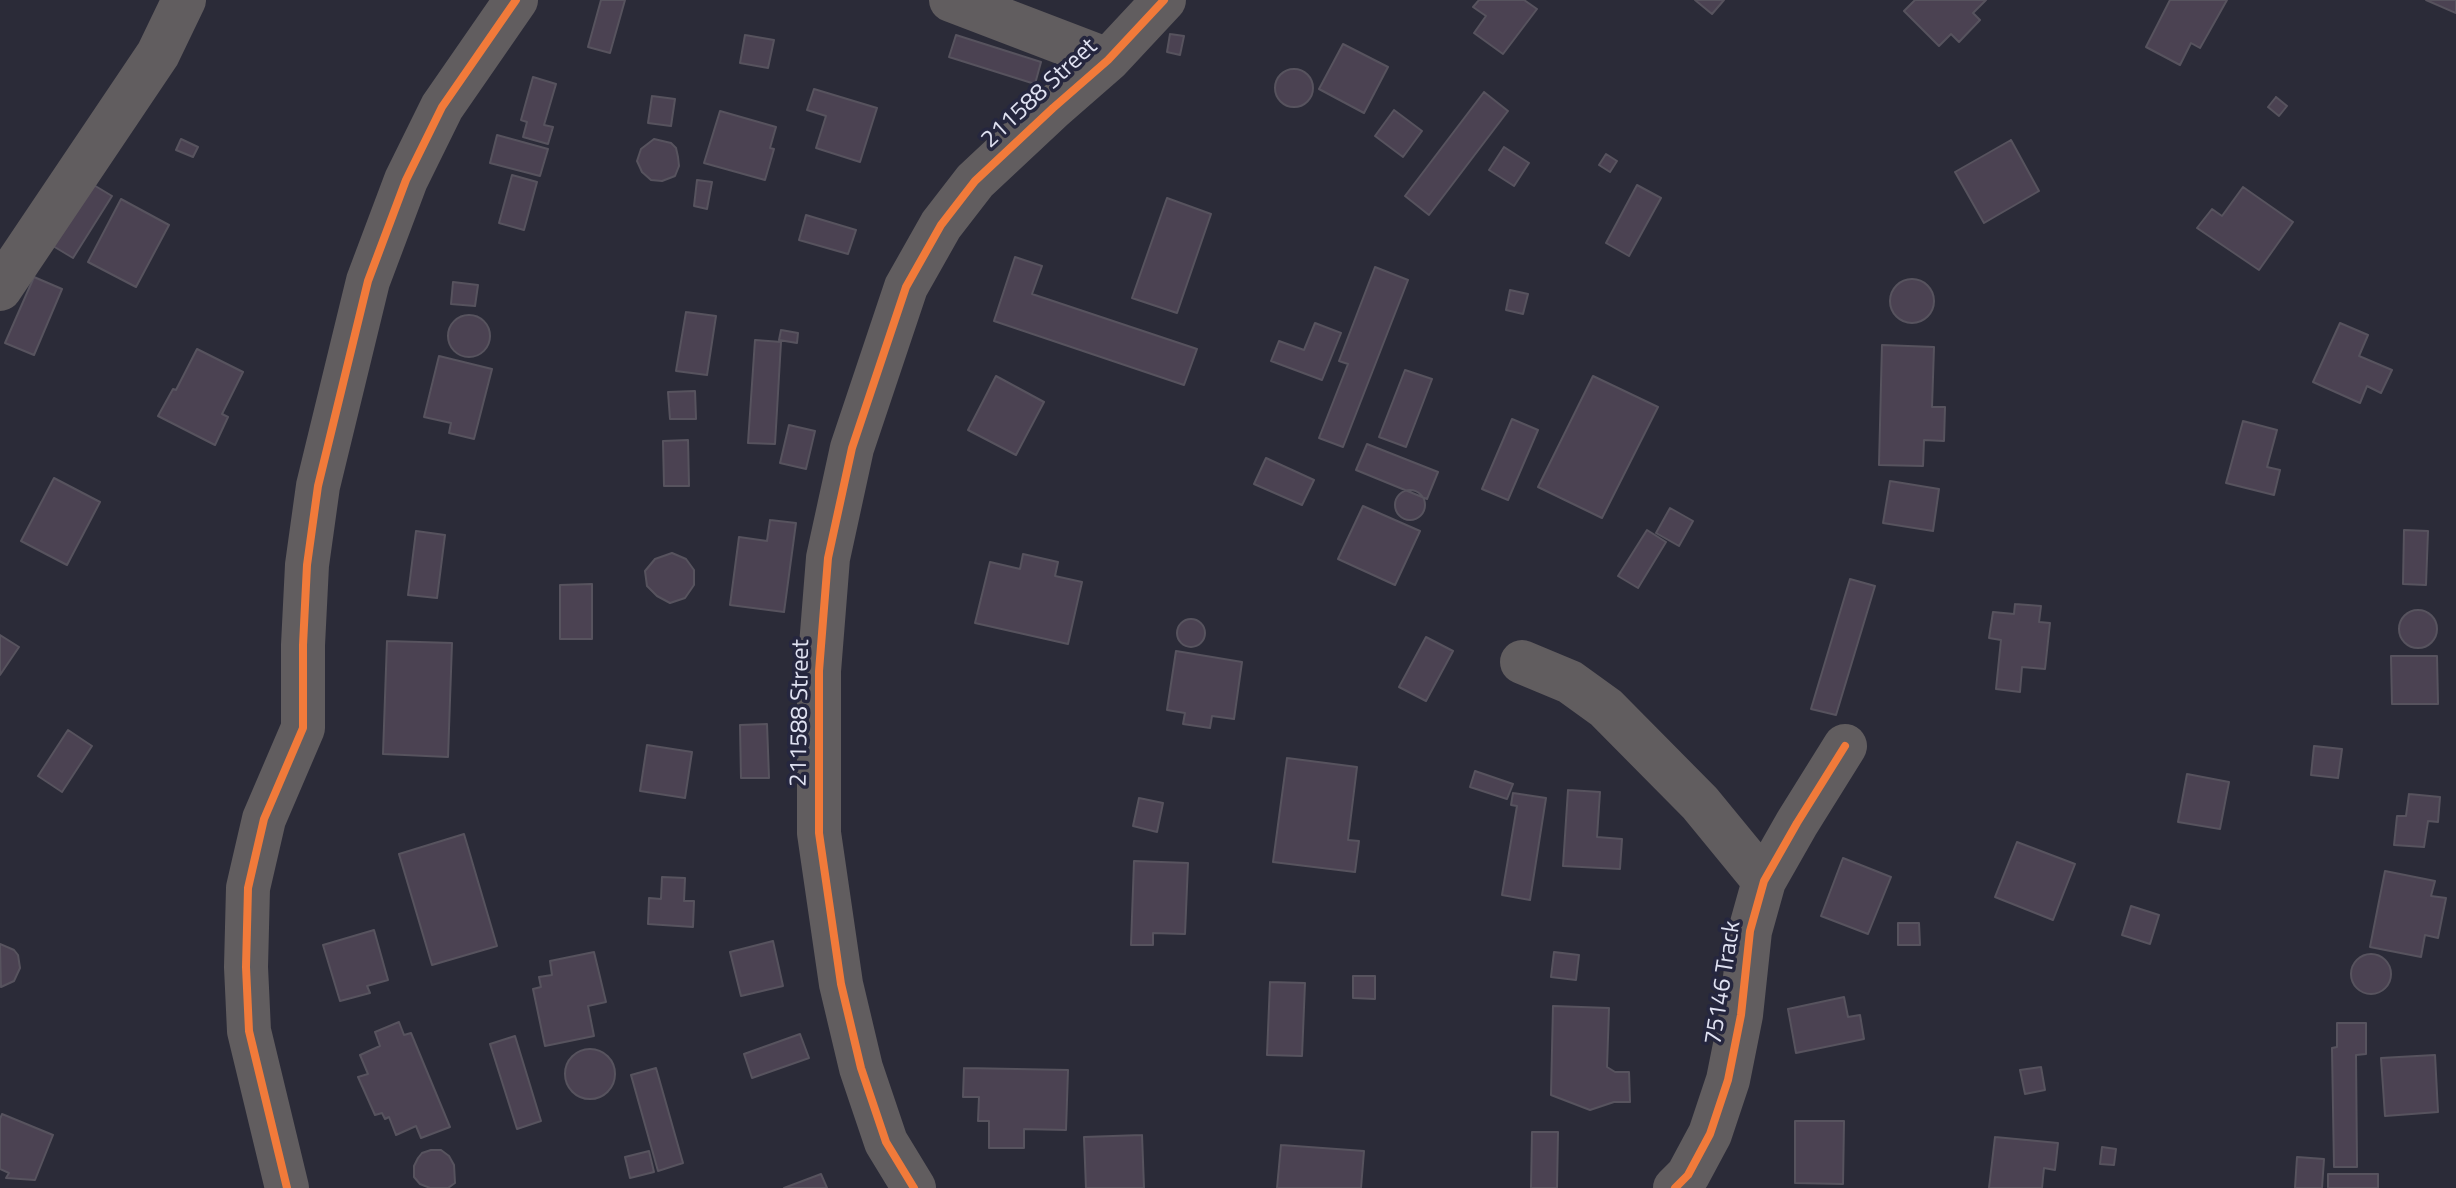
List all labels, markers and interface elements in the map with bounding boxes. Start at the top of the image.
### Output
street label: 211588 Street [976,33,1104,155]
street label: 211588 Street [785,639,817,787]
street label: 75146 Track [1700,919,1748,1047]

